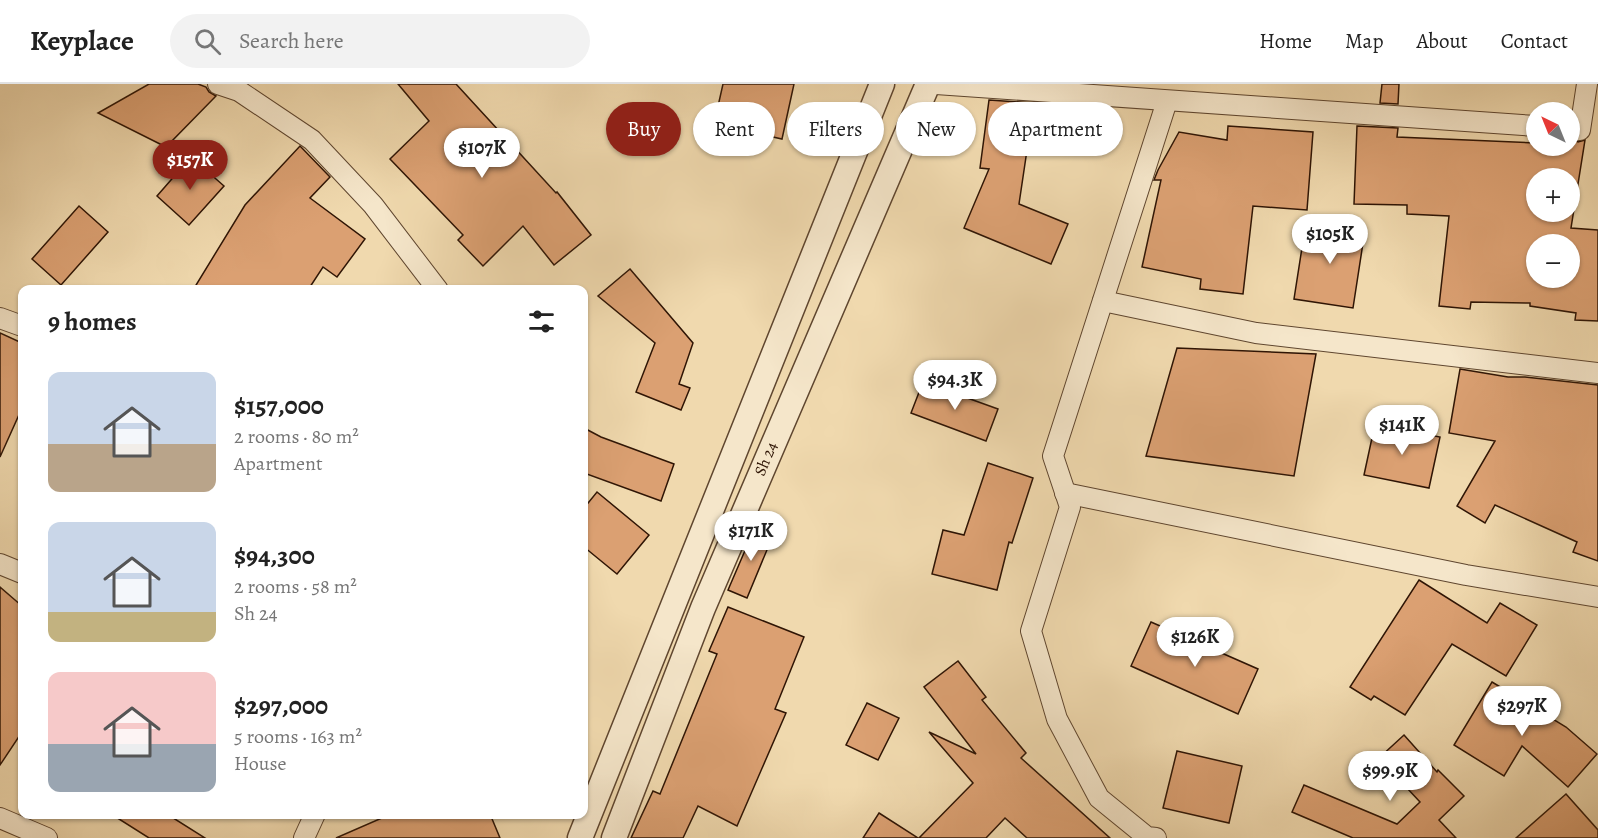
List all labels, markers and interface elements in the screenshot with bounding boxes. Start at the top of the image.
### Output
search box [170,14,590,68]
text: Keyplace [30,22,134,60]
icon: search [191,25,224,58]
text: Search here [239,26,344,56]
text: Home [1259,27,1312,55]
text: Map [1345,27,1383,55]
text: About [1416,27,1468,55]
text: Contact [1501,27,1568,55]
chip: Buy [606,102,681,156]
chip: Rent [693,102,775,156]
chip: Filters [787,102,884,156]
chip: New [896,102,976,156]
chip: Apartment [988,102,1123,156]
north arrow [1526,102,1580,156]
map controls [1526,102,1580,288]
pin: $107K [440,128,524,179]
text: $107K [458,134,506,161]
pin: $157K [148,140,232,191]
text: $157K [167,146,213,173]
button: + [1526,168,1580,222]
pin: $105K [1288,214,1372,265]
text: $105K [1306,220,1354,247]
button: − [1526,234,1580,288]
text: 9 homes [48,304,137,339]
icon: filters [525,305,558,338]
pin: $94.3K [906,360,1004,411]
text: $94.3K [927,366,983,393]
text: $157,000 [234,388,324,423]
icon: home [96,396,168,468]
pin: $141K [1360,405,1444,456]
text: $141K [1379,411,1425,438]
text: 2 rooms · 80 m² [234,423,359,450]
street label: Sh 24 [749,439,783,479]
text: Apartment [234,450,323,477]
pin: $171K [709,511,793,562]
text: $171K [728,517,774,544]
text: $94,300 [234,538,315,573]
icon: home [96,546,168,618]
text: 2 rooms · 58 m² [234,573,357,600]
text: Sh 24 [234,600,278,627]
pin: $126K [1153,617,1237,668]
text: $126K [1171,623,1219,650]
pin: $297K [1480,686,1564,737]
text: $297,000 [234,688,328,723]
text: $297K [1497,692,1547,719]
icon: home [96,696,168,768]
text: 5 rooms · 163 m² [234,723,362,750]
text: House [234,750,286,777]
pin: $99.9K [1341,751,1439,802]
text: $99.9K [1362,757,1418,784]

